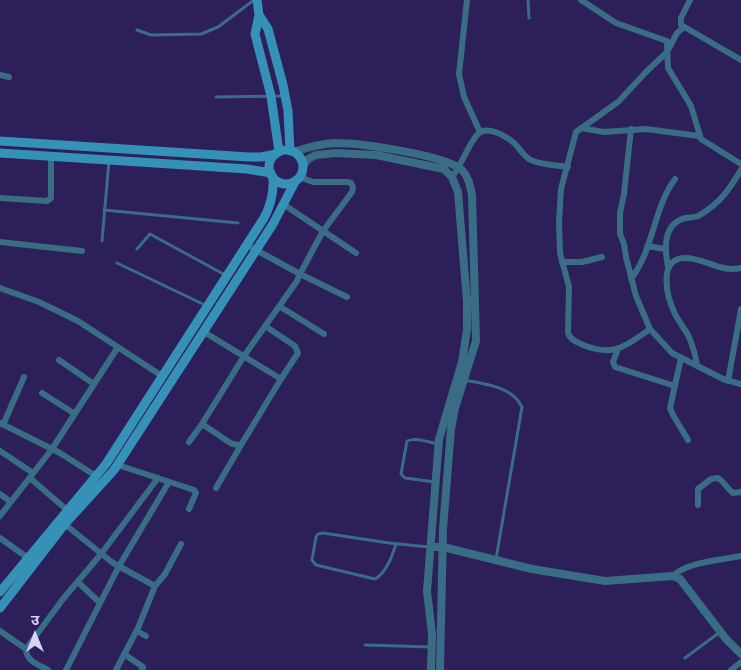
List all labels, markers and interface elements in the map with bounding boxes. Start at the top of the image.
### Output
north arrow [10,610,60,660]
text: उ [31,611,39,629]

